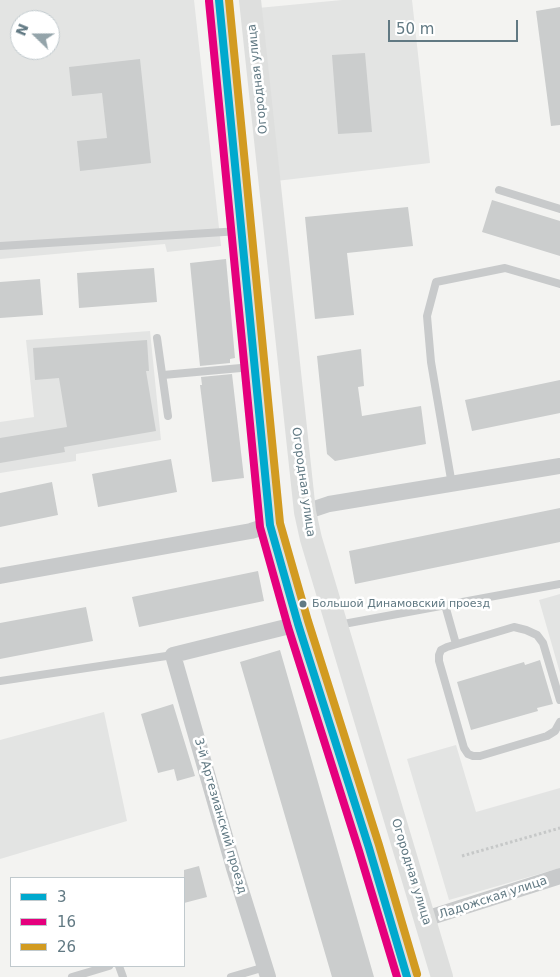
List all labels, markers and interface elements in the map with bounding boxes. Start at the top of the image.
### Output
north arrow [10,10,60,60]
scale bar [390,10,520,42]
text: 50 m [396,20,434,38]
text: N [12,21,32,38]
street label: Огородная улица [245,23,271,135]
street label: Огородная улица [288,426,318,538]
place label: Большой Динамовский проезд [312,597,490,611]
marker: Большой Динамовский проезд [298,599,308,609]
street label: 3-й Артезианский проезд [191,736,249,896]
street label: Огородная улица [388,817,434,927]
street label: Ладожская улица [437,874,549,922]
legend [10,877,185,967]
text: 3 [57,888,67,906]
text: 16 [57,913,76,931]
text: 26 [57,938,76,956]

